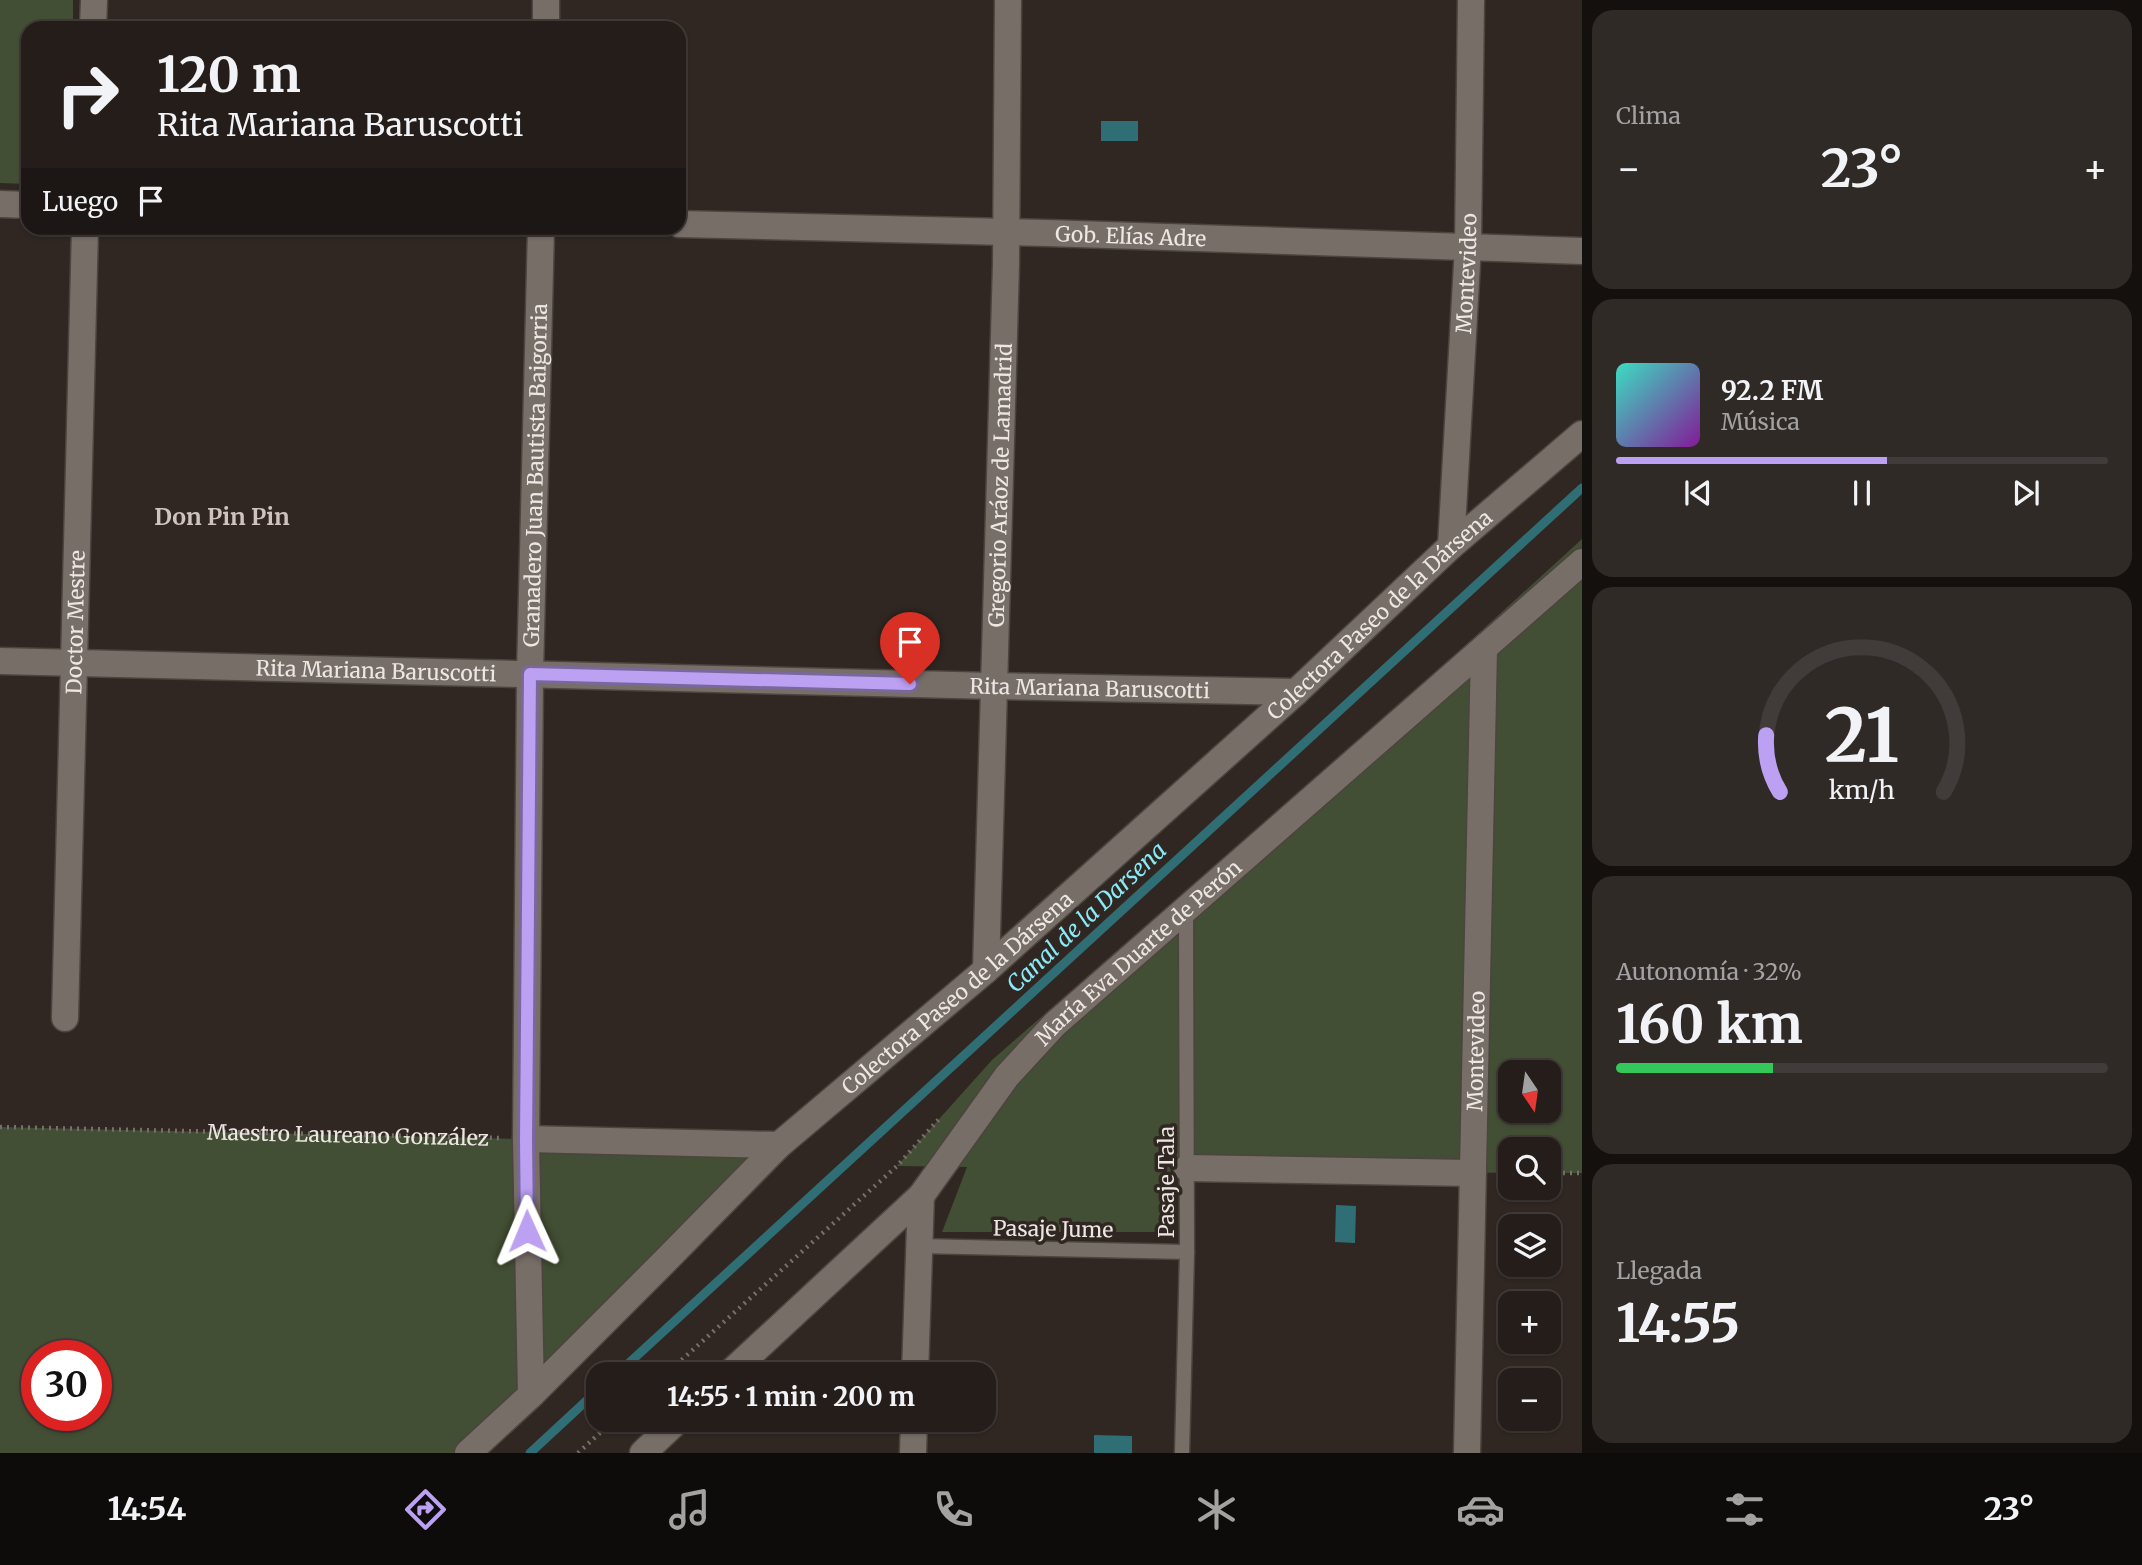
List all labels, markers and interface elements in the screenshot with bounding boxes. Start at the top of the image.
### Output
text: 120 m [157,44,301,105]
icon: right [42,49,133,140]
text: Clima [1616,101,1681,130]
text: Rita Mariana Baruscotti [157,105,523,145]
text: 23° [1821,136,1903,201]
text: − [1616,145,1641,192]
text: + [2083,145,2108,192]
icon: arrive [132,182,170,220]
text: Luego [42,185,118,218]
street label: Montevideo [1450,213,1482,334]
street label: Gob. Elías Adre [1055,220,1207,252]
street label: Granadero Juan Bautista Baigorria [517,303,553,647]
street label: Gregorio Aráoz de Lamadrid [982,342,1017,628]
text: 92.2 FM [1721,374,1823,407]
text: Música [1721,407,1800,436]
icon: previous [1679,474,1717,512]
icon: pause [1843,474,1881,512]
icon: next [2007,474,2045,512]
district label: Don Pin Pin [154,502,290,531]
street label: Colectora Paseo de la Dársena [1261,504,1497,725]
street label: Doctor Mestre [60,550,90,695]
pin [880,612,940,684]
icon: arrive [891,623,929,661]
street label: Rita Mariana Baruscotti [255,654,497,687]
street label: Rita Mariana Baruscotti [969,672,1210,704]
text: 21 [1825,691,1899,783]
text: km/h [1829,774,1895,806]
water label: Canal de la Darsena [1000,836,1172,998]
street label: María Eva Duarte de Perón [1029,853,1247,1051]
street label: Colectora Paseo de la Dársena [836,885,1078,1100]
text: Autonomía · 32% [1616,957,1802,986]
street label: Montevideo [1461,991,1490,1112]
text: 160 km [1616,992,1803,1057]
north arrow [1498,1060,1561,1124]
map controls [1498,1060,1561,1431]
street label: Maestro Laureano González [207,1118,489,1151]
street label: Pasaje Tala [1153,1126,1180,1238]
button: search [1498,1137,1561,1200]
position arrow [490,1194,564,1268]
street label: Pasaje Jume [993,1214,1113,1244]
button: layers [1498,1214,1561,1277]
text: Llegada [1616,1256,1702,1285]
button: + [1498,1291,1561,1354]
text: 14:55 [1616,1291,1740,1356]
speed limit sign: 30 [21,1340,112,1431]
button: − [1498,1368,1561,1431]
text: 14:55 · 1 min · 200 m [667,1380,915,1413]
icon: directions [401,1485,450,1534]
icon: music [665,1485,714,1534]
icon: phone [929,1485,978,1534]
icon: climate [1192,1485,1241,1534]
icon: car [1456,1485,1505,1534]
icon: filters [1720,1485,1769,1534]
text: 14:54 [107,1489,186,1529]
text: 23° [1984,1489,2035,1529]

